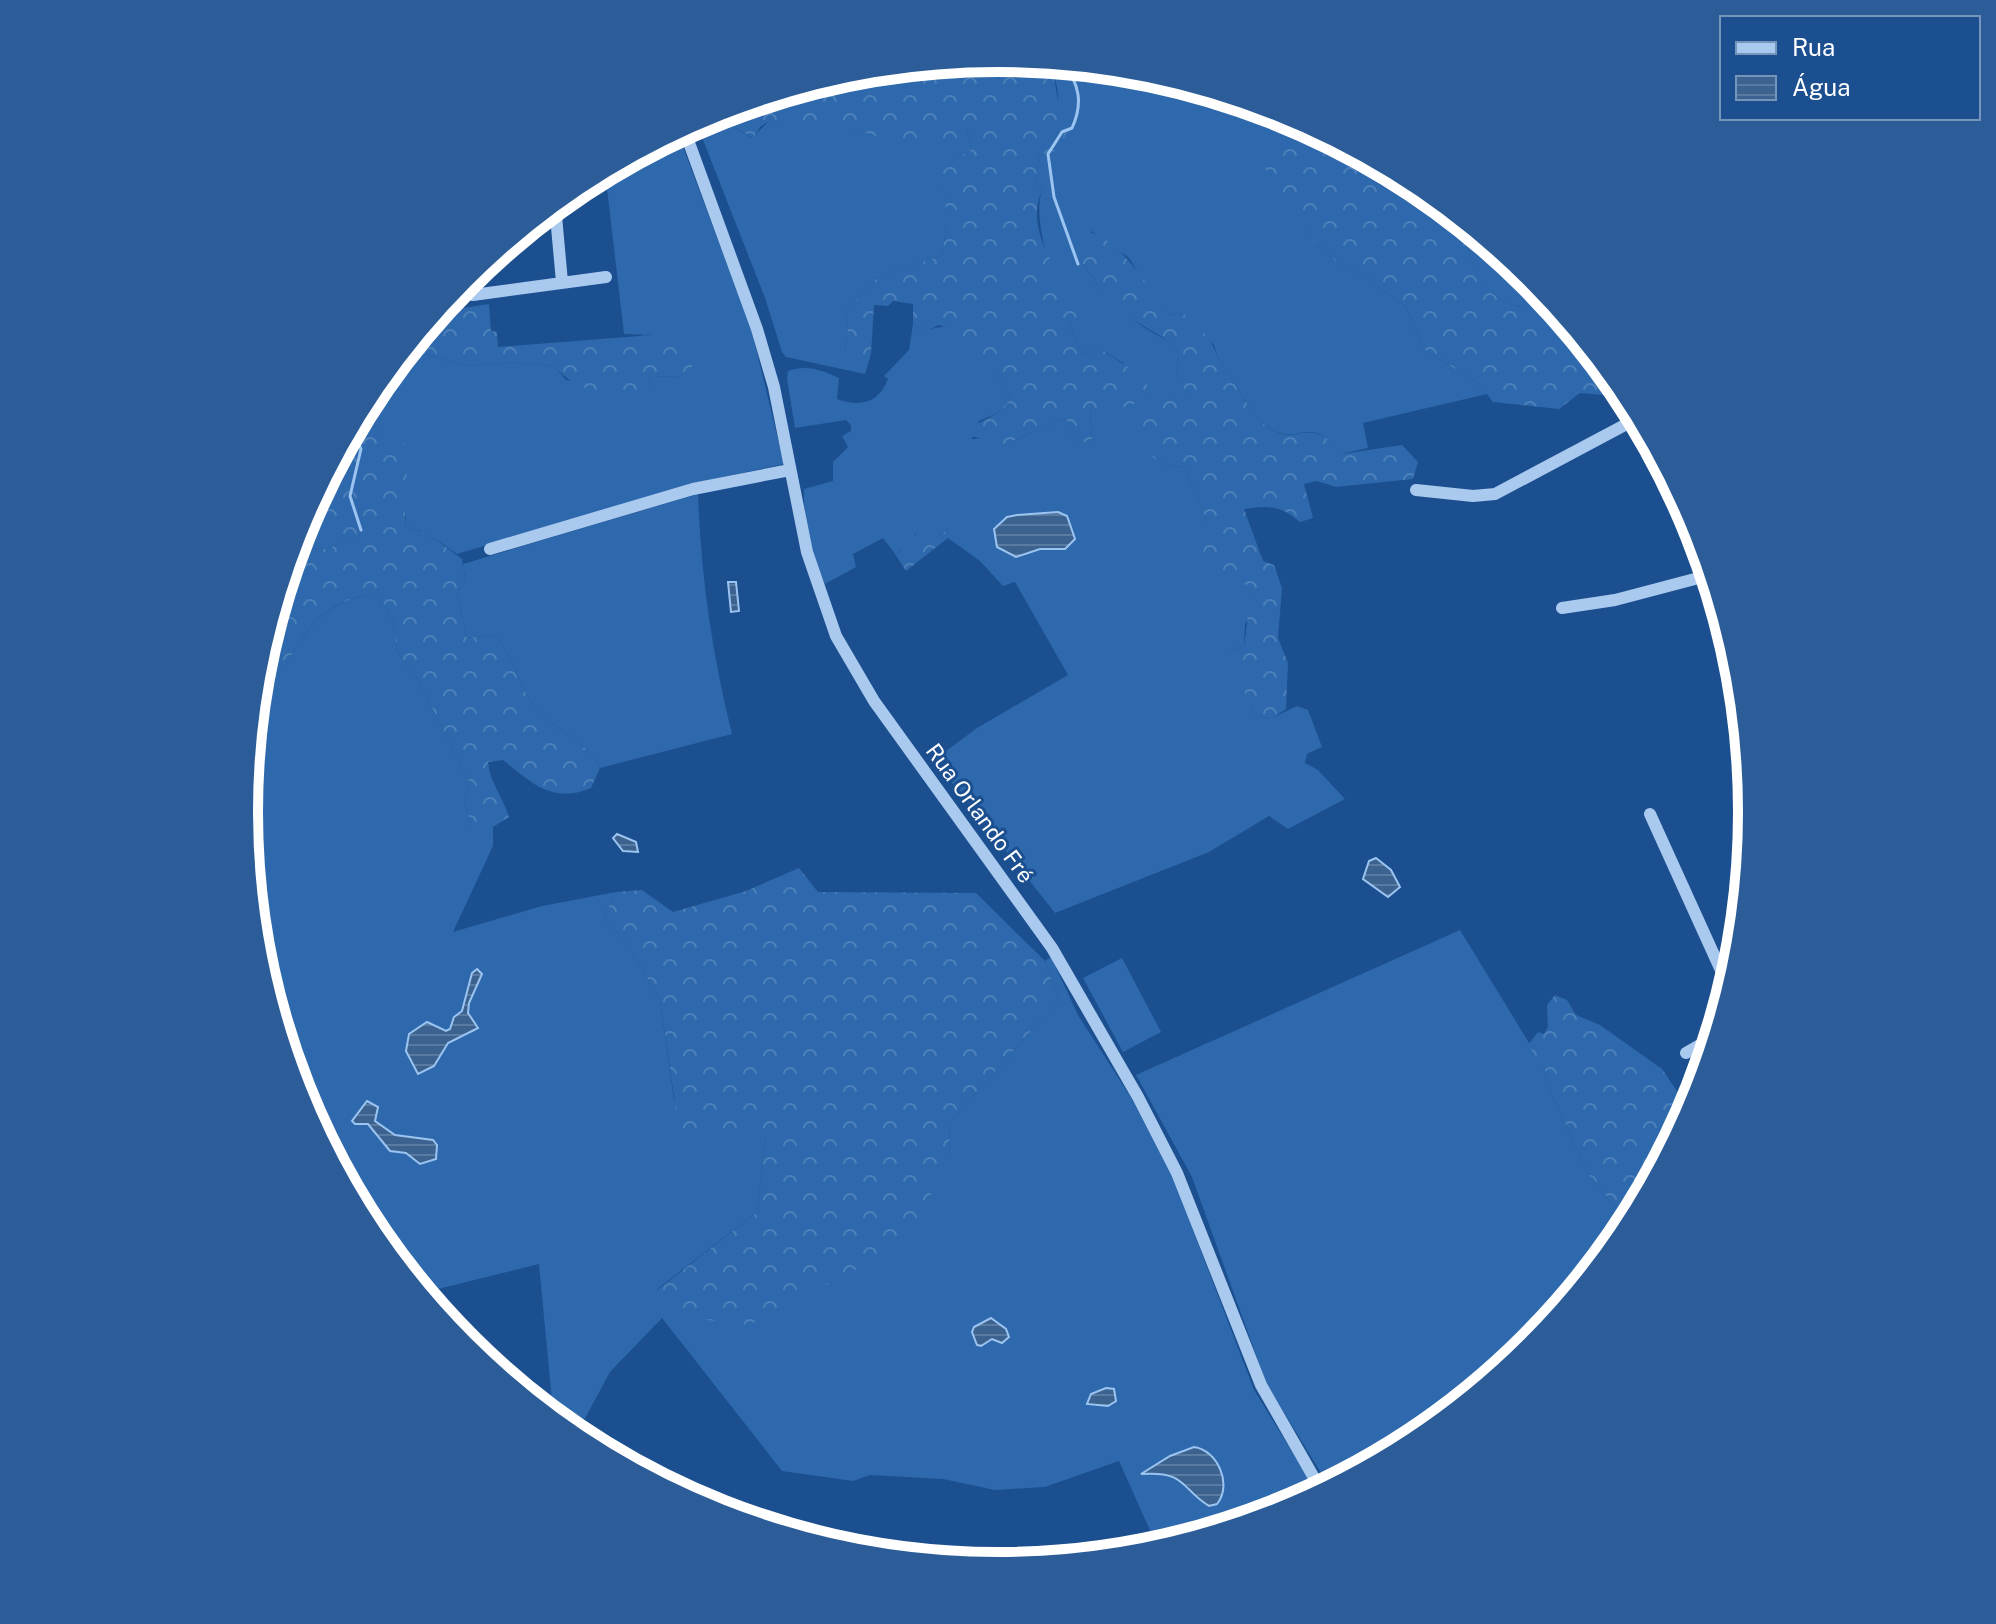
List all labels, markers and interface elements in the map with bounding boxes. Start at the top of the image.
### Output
legend [1720,16,1980,120]
text: Rua [1792,33,1835,61]
text: Água [1792,73,1850,101]
street label: Rua Orlando Fré [921,738,1039,888]

